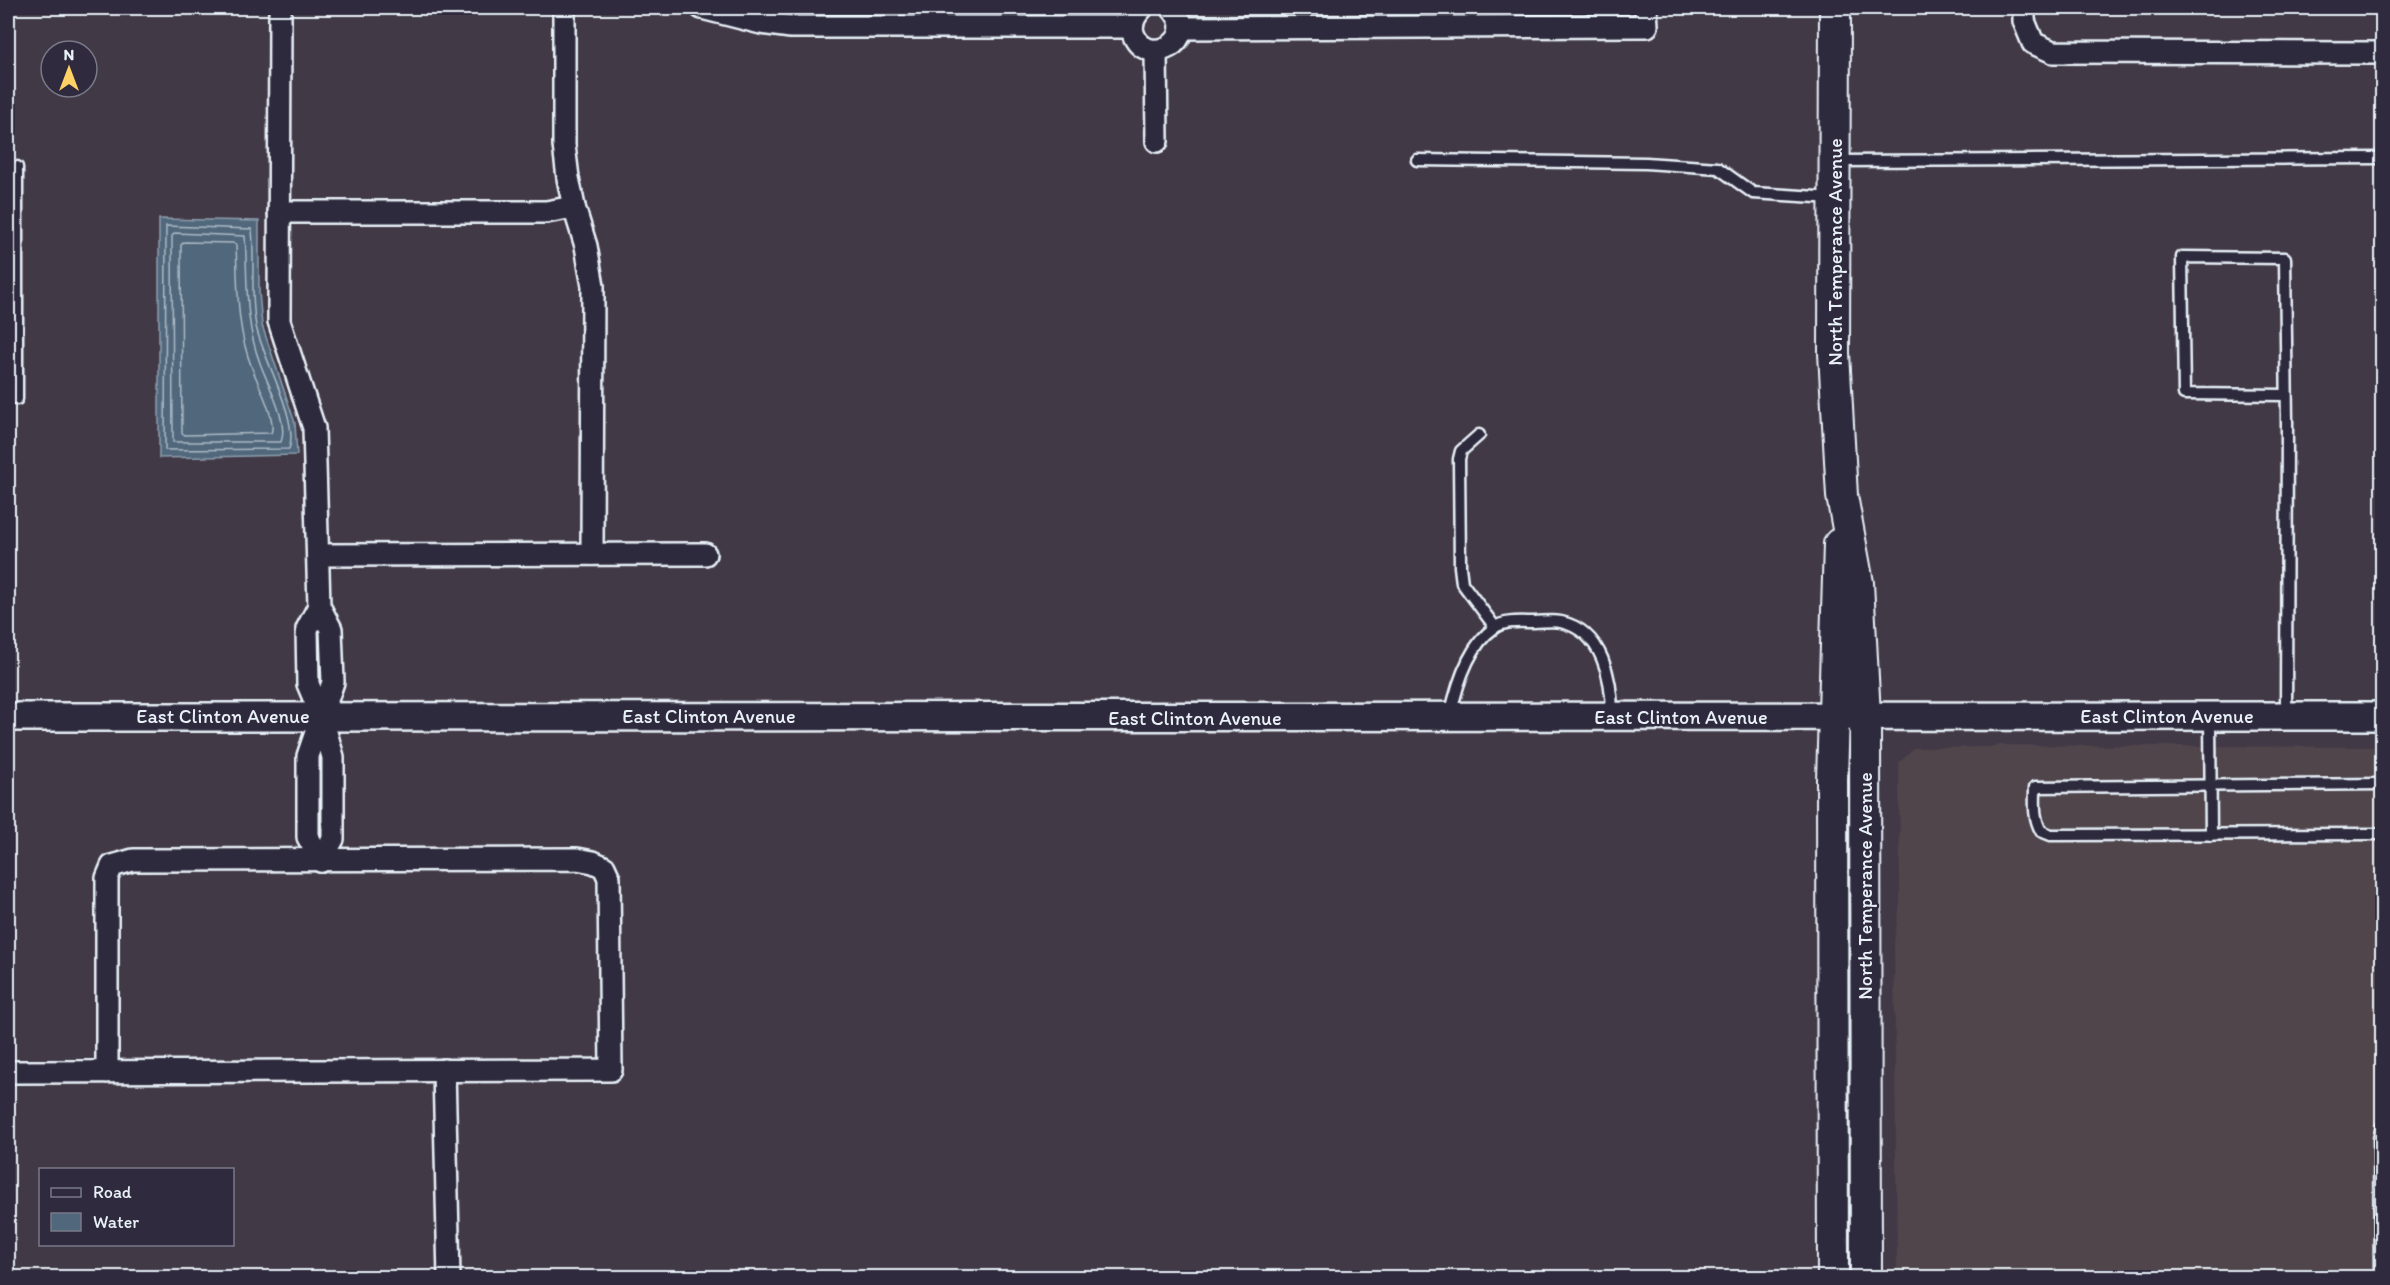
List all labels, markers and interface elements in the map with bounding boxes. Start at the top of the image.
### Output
north arrow [39,39,99,99]
text: N [64,45,74,64]
street label: North Temperance Avenue [1823,138,1847,366]
street label: East Clinton Avenue [136,704,310,728]
street label: East Clinton Avenue [622,704,796,728]
street label: East Clinton Avenue [2080,704,2254,728]
street label: East Clinton Avenue [1594,705,1768,729]
street label: East Clinton Avenue [1108,706,1282,730]
street label: North Temperance Avenue [1853,772,1877,1000]
legend [39,1168,234,1246]
text: Road [93,1181,132,1203]
text: Water [93,1211,139,1233]

